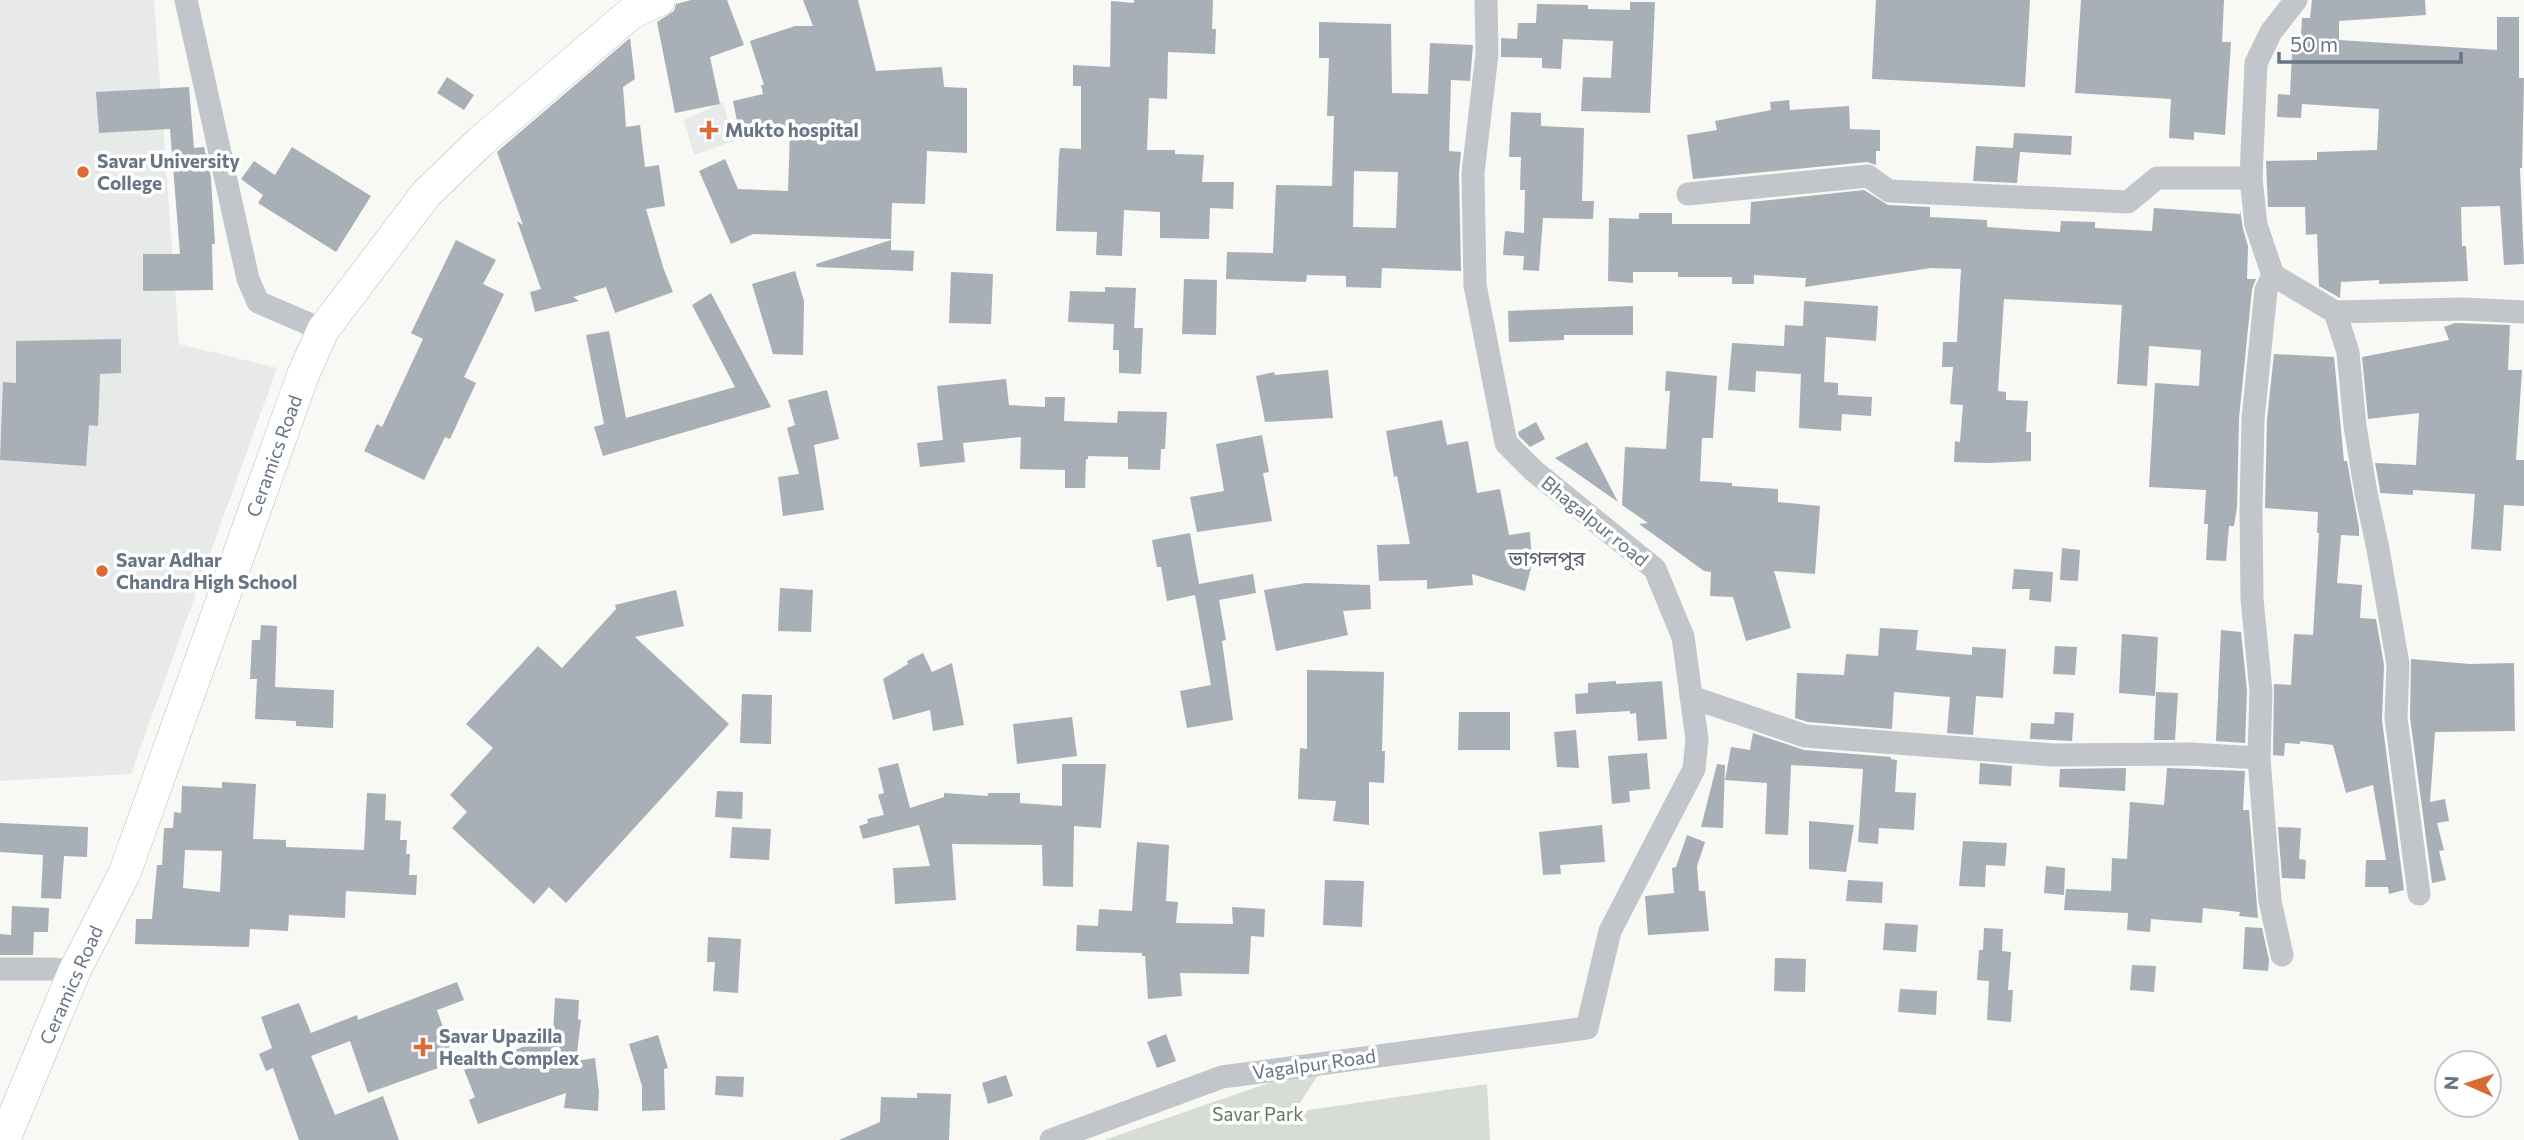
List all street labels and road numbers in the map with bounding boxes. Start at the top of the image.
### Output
street label: Ceramics Road [241,392,306,520]
street label: Bhagalpur road [1537,471,1653,571]
street label: Ceramics Road [34,922,107,1048]
street label: Vagalpur Road [1251,1043,1377,1084]

